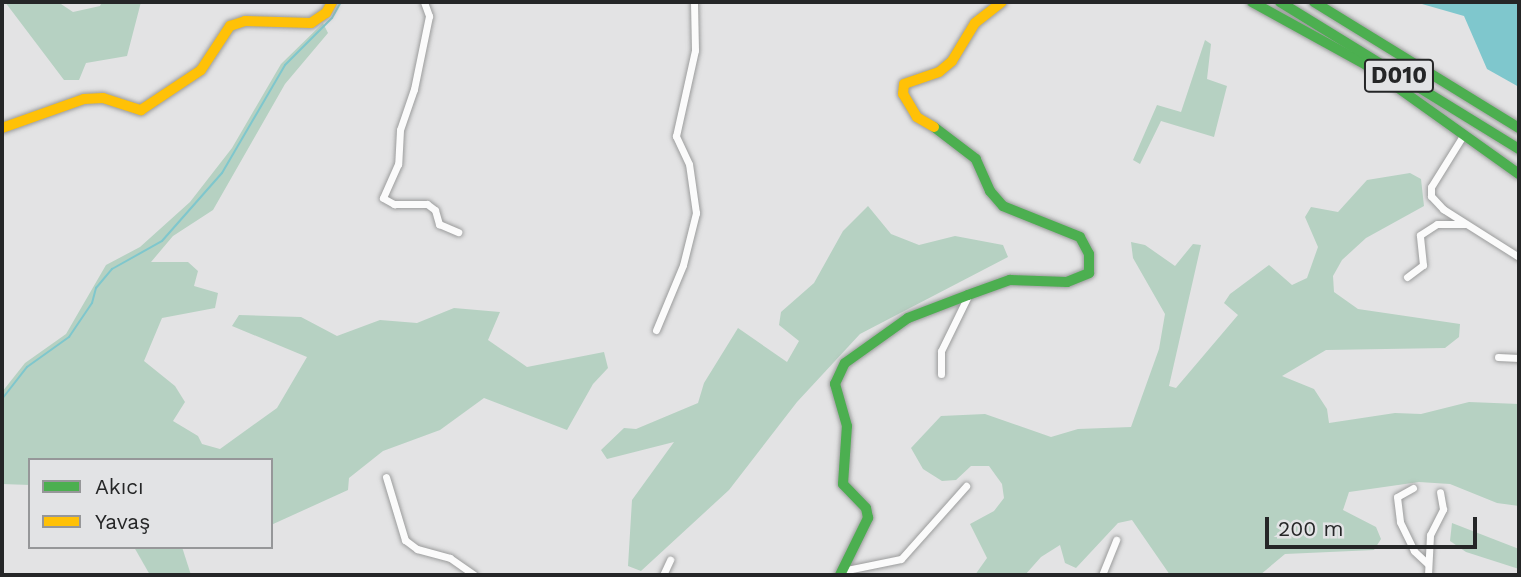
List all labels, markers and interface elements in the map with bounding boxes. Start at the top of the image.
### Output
road number: D010 [1362,57,1436,96]
legend [28,458,273,549]
text: Akıcı [95,474,144,499]
scale bar [1269,504,1481,548]
text: Yavaş [95,509,150,534]
text: 200 m [1278,516,1344,541]

